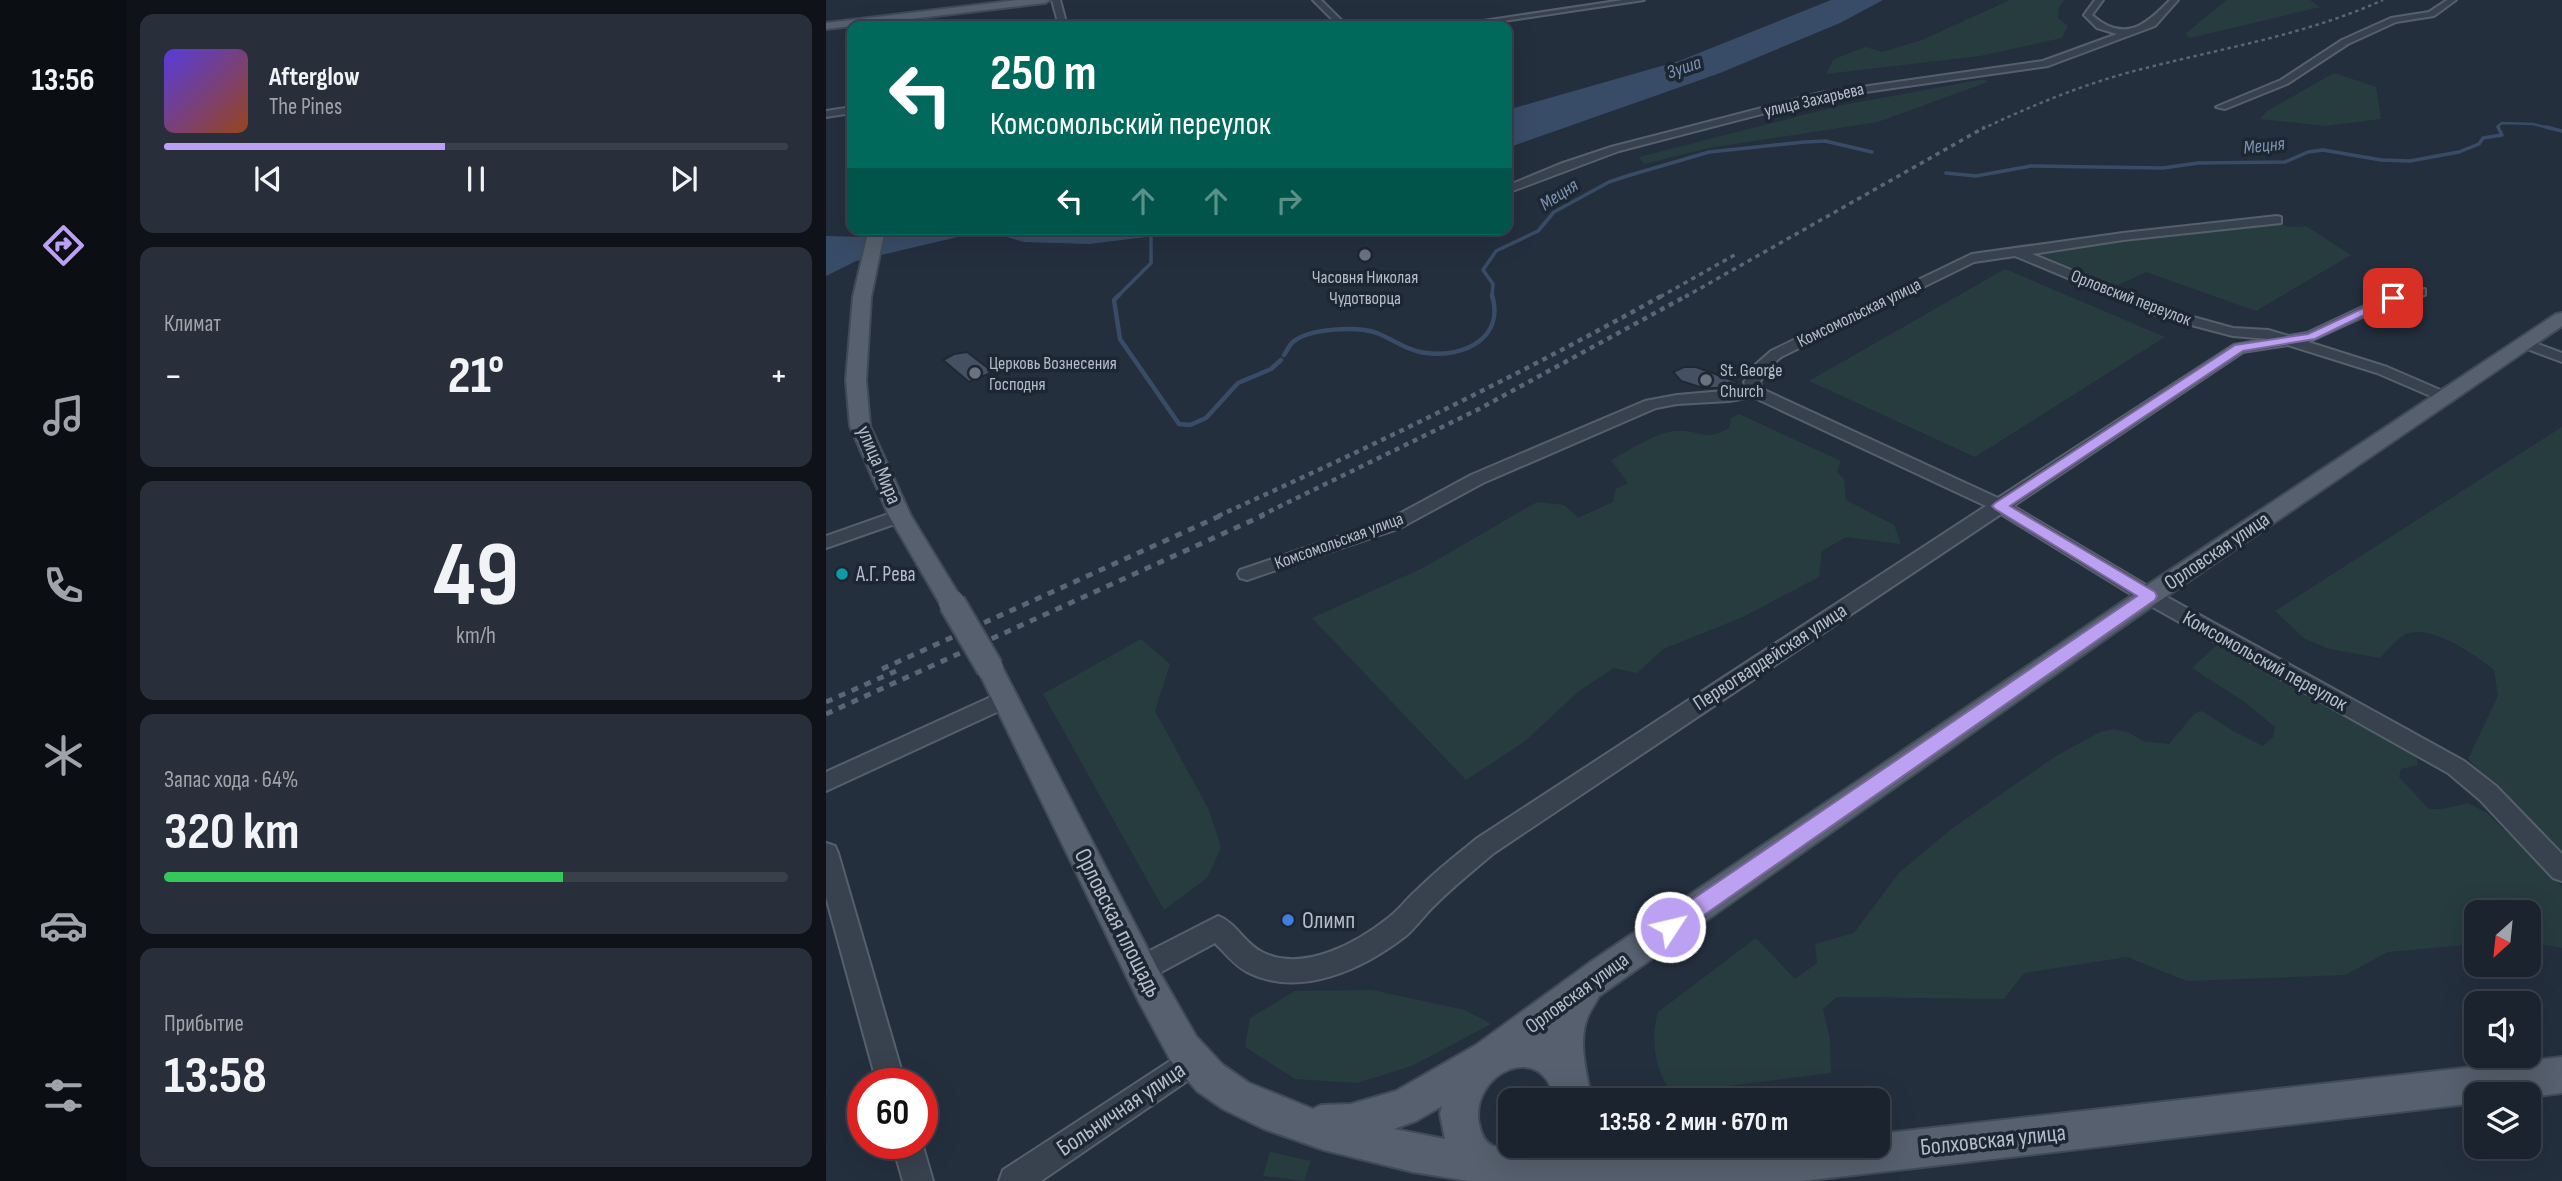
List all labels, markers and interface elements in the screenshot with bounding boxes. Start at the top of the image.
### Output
text: 250 m [990,45,1096,104]
icon: left [875,49,966,140]
water label: Зуша [1664,51,1704,85]
text: 13:56 [31,61,95,100]
text: Afterglow [269,62,360,93]
street label: улица Захарьева [1762,78,1866,122]
text: The Pines [269,93,342,121]
text: Комсомольский переулок [990,105,1271,144]
water label: Мецня [2242,132,2286,160]
icon: previous [249,160,287,198]
icon: pause [457,160,495,198]
icon: next [665,160,703,198]
water label: Мецня [1535,174,1583,216]
icon: left [1051,182,1089,220]
icon: ahead [1124,182,1162,220]
icon: ahead [1197,182,1235,220]
icon: right [1270,182,1308,220]
icon: directions [39,221,88,270]
marker: Часовня Николая Чудотворца [1357,247,1373,263]
street label: Орловский переулок [2068,265,2194,331]
place label: Часовня Николая Чудотворца [1312,267,1418,309]
pin [2363,268,2423,328]
street label: Комсомольская улица [1794,274,1924,352]
icon: arrive [2374,279,2412,317]
text: Климат [164,310,221,338]
text: 21° [448,345,504,408]
place label: Церковь Вознесения Господня [989,353,1117,395]
text: − [164,354,183,399]
text: + [769,354,788,399]
place label: St. George Church [1720,360,1782,402]
marker: Церковь Вознесения Господня [967,365,983,381]
marker: St. George Church [1698,372,1714,388]
icon: music [39,391,88,440]
street label: улица Мира [851,422,907,508]
street label: Орловская улица [2160,507,2274,595]
street label: Комсомольская улица [1272,508,1406,574]
text: 49 [433,522,519,631]
icon: phone [39,561,88,610]
place label: А.Г. Рева [855,562,916,587]
marker: А.Г. Рева [834,566,850,582]
street label: Первогвардейская улица [1688,598,1852,716]
street label: Комсомольский переулок [2178,605,2352,717]
text: km/h [456,622,496,650]
icon: climate [39,731,88,780]
text: Запас хода · 64% [164,766,299,794]
text: 320 km [164,801,299,864]
street label: Орловская площадь [1068,843,1168,1003]
position arrow [1633,890,1707,964]
north arrow [2464,900,2541,976]
map controls [2464,900,2541,1159]
icon: car [39,901,88,950]
place label: Олимп [1302,906,1355,935]
marker: Олимп [1280,912,1296,928]
street label: Орловская улица [1520,947,1634,1039]
button: sound [2464,991,2541,1068]
text: Прибытие [164,1010,244,1038]
text: 13:58 [164,1045,267,1108]
street label: Больничная улица [1051,1055,1191,1163]
speed limit sign: 60 [847,1068,938,1159]
icon: filters [39,1071,88,1120]
button: layers [2464,1082,2541,1159]
text: 13:58 · 2 мин · 670 m [1600,1107,1788,1138]
street label: Болховская улица [1919,1118,2067,1162]

